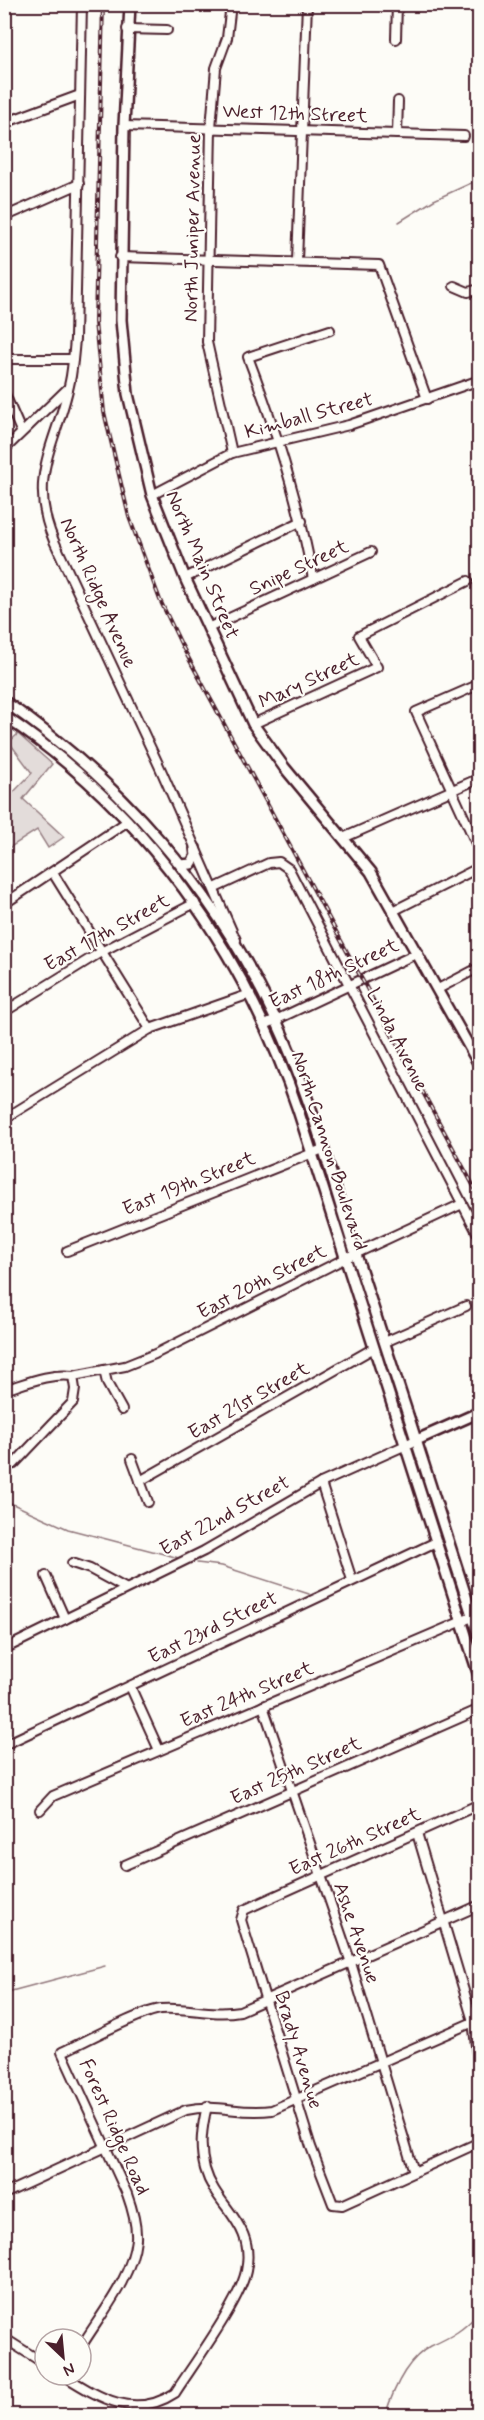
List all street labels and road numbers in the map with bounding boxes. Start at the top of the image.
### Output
street label: West 12th Street [222,98,368,130]
street label: North Juniper Avenue [178,133,208,322]
street label: Kimball Street [242,386,376,446]
street label: North Main Street [158,486,246,644]
street label: North Ridge Avenue [52,513,143,673]
street label: Snipe Street [245,533,353,603]
street label: Mary Street [254,646,364,716]
street label: East 17th Street [40,887,175,979]
street label: East 18th Street [265,932,403,1016]
street label: Linda Avenue [359,984,435,1096]
street label: North Cannon Boulevard [284,1048,374,1254]
street label: East 19th Street [119,1145,260,1223]
street label: East 20th Street [193,1238,331,1326]
street label: East 21st Street [184,1355,315,1447]
street label: East 22nd Street [155,1469,295,1563]
street label: East 23rd Street [144,1585,282,1671]
street label: East 24th Street [176,1655,318,1735]
street label: East 25th Street [226,1730,366,1812]
street label: East 26th Street [285,1801,425,1883]
street label: Ashe Avenue [326,1879,386,1987]
street label: Brady Avenue [267,1988,329,2112]
street label: Forest Ridge Road [71,2055,156,2200]

